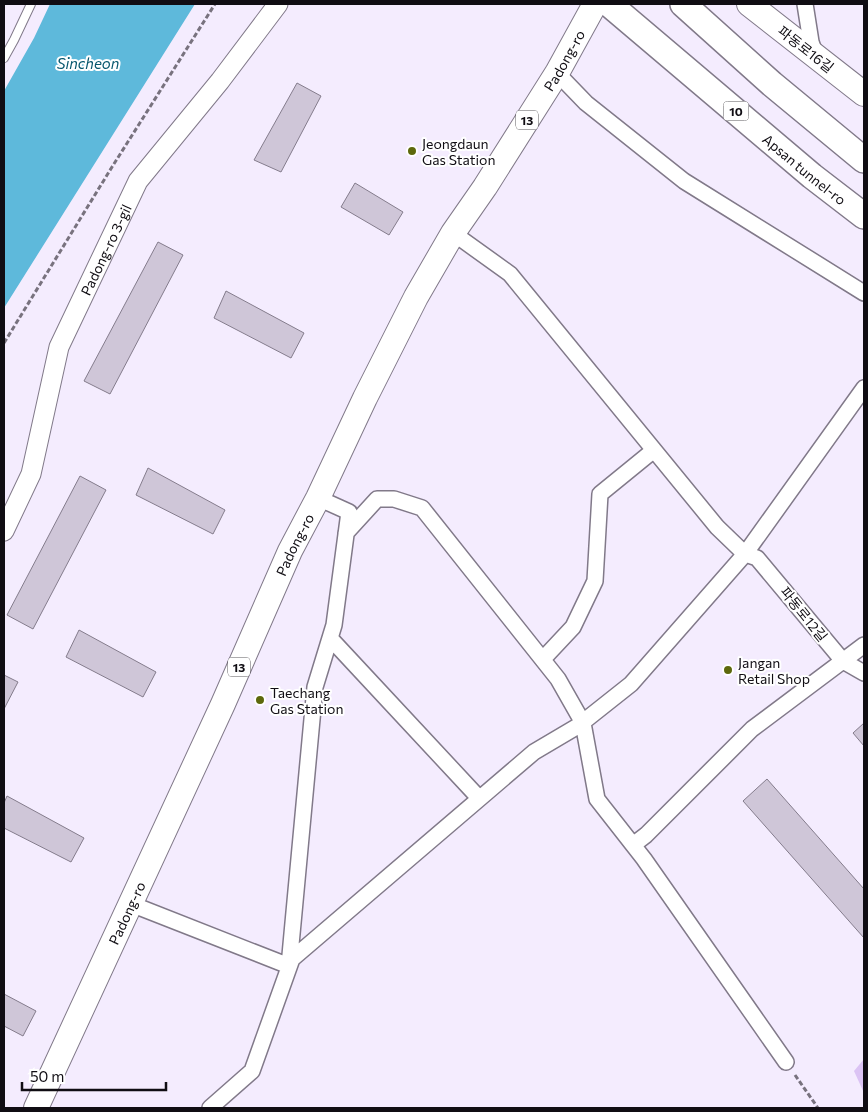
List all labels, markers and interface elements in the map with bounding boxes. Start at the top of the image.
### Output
street label: 파동로16길 [775,22,837,76]
street label: Padong-ro [539,27,588,94]
water label: Sincheon [57,54,119,72]
road number: 10 [724,102,748,120]
road number: 13 [516,110,538,130]
street label: Apsan tunnel-ro [760,130,850,208]
place label: Jeongdaun Gas Station [422,135,496,168]
marker: Jeongdaun Gas Station [406,145,418,157]
street label: Padong-ro 3-gil [76,201,134,298]
street label: Padong-ro [272,510,317,578]
street label: 파동로12길 [777,583,831,645]
place label: Jangan Retail Shop [738,654,810,687]
road number: 13 [228,658,250,676]
marker: Jangan Retail Shop [722,664,734,676]
place label: Taechang Gas Station [270,684,344,717]
marker: Taechang Gas Station [254,694,266,706]
street label: Padong-ro [104,879,148,947]
scale bar [22,1060,166,1092]
text: 50 m [30,1067,64,1085]

